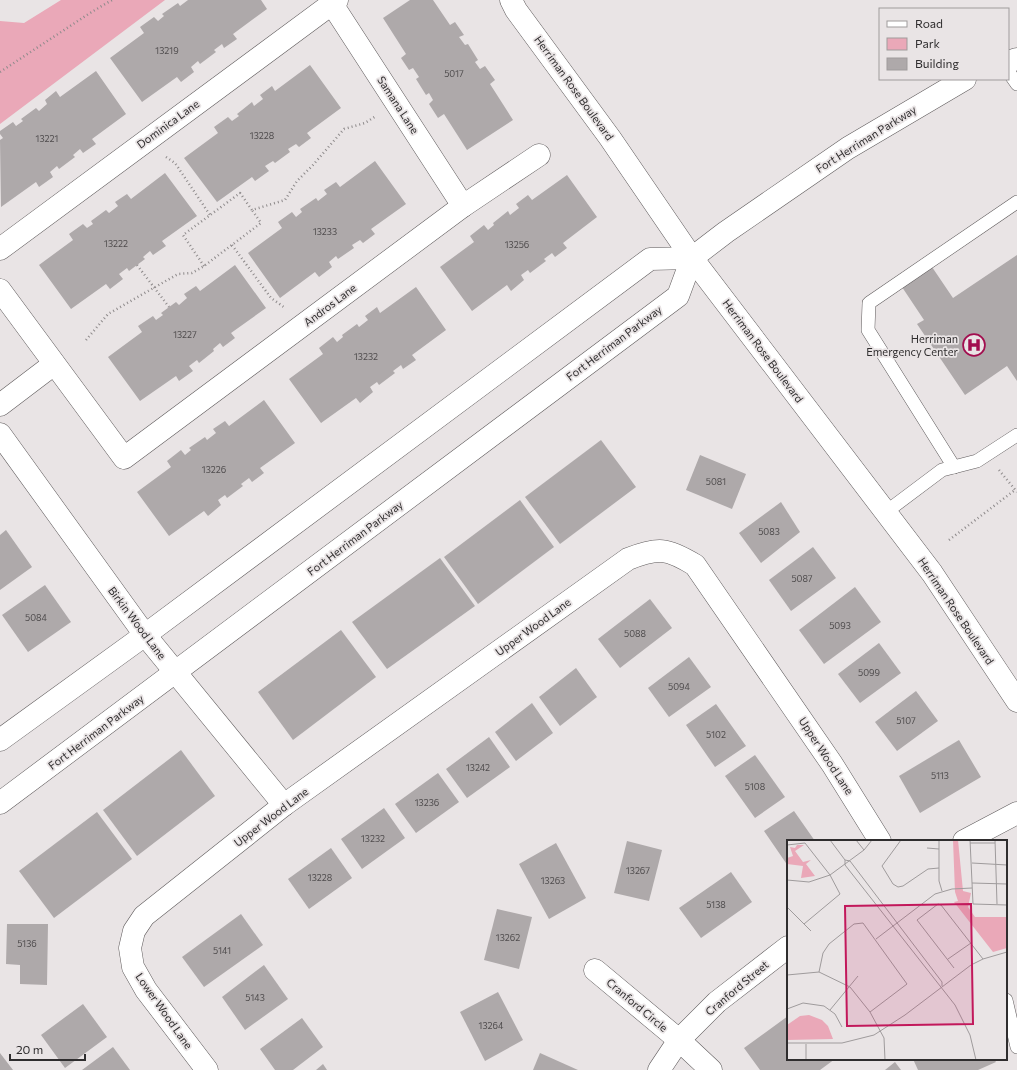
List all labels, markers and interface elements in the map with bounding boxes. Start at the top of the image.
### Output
legend [879,8,1009,80]
text: Road [915,16,943,30]
street label: Herriman Rose Boulevard [532,33,617,142]
text: Park [915,36,941,50]
house number: 13219 [155,45,179,56]
text: Building [915,56,959,70]
house number: 5017 [444,68,464,79]
street label: Samana Lane [375,74,422,136]
street label: Dominica Lane [134,97,201,151]
street label: Fort Herriman Parkway [813,102,919,175]
house number: 13228 [250,130,274,141]
house number: 13221 [36,133,58,144]
house number: 13233 [313,226,337,237]
house number: 13222 [104,238,128,249]
house number: 13256 [505,239,529,250]
street label: Andros Lane [301,281,359,329]
street label: Herriman Rose Boulevard [720,296,806,405]
street label: Fort Herriman Parkway [563,302,664,383]
house number: 13227 [173,329,197,340]
place label: Herriman Emergency Center [866,332,959,358]
hospital icon: Herriman Emergency Center [961,332,987,358]
house number: 13232 [354,351,378,362]
house number: 13226 [202,464,226,475]
house number: 5081 [706,476,726,487]
street label: Fort Herriman Parkway [304,497,405,578]
house number: 5083 [758,526,780,537]
street label: Herriman Rose Boulevard [916,555,997,667]
house number: 5087 [791,573,813,584]
street label: Birkin Wood Lane [106,584,169,662]
street label: Upper Wood Lane [493,595,573,658]
house number: 5084 [25,612,48,623]
house number: 5093 [829,620,851,631]
house number: 5088 [624,628,646,639]
house number: 5099 [858,667,880,678]
house number: 5094 [668,681,691,692]
street label: Fort Herriman Parkway [45,691,146,772]
street label: Upper Wood Lane [797,715,856,797]
house number: 5107 [896,715,916,726]
house number: 5102 [706,729,726,740]
house number: 13242 [466,762,490,773]
house number: 5113 [931,770,949,781]
house number: 5108 [745,781,765,792]
street label: Upper Wood Lane [231,784,311,849]
house number: 13236 [415,797,439,808]
house number: 13232 [361,833,385,844]
inset map [787,840,1007,1060]
house number: 13267 [626,865,650,876]
house number: 13228 [308,872,332,883]
house number: 13263 [541,875,565,886]
house number: 5138 [706,899,726,910]
house number: 13262 [496,932,520,943]
house number: 5136 [17,938,37,949]
house number: 5141 [213,945,231,956]
street label: Cranford Street [703,957,771,1018]
street label: Lower Wood Lane [133,970,196,1051]
street label: Cranford Circle [604,975,671,1034]
house number: 5143 [245,992,265,1003]
house number: 13264 [479,1020,504,1031]
scale bar [10,1036,85,1062]
text: 20 m [16,1042,43,1056]

